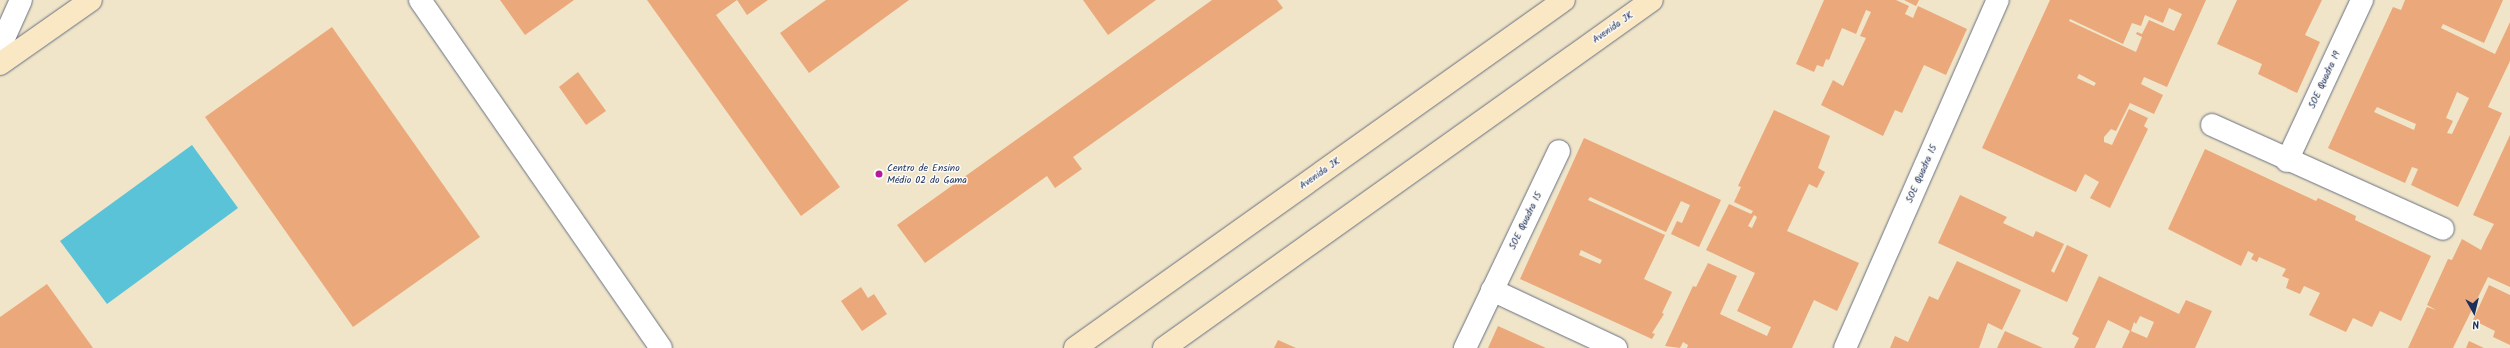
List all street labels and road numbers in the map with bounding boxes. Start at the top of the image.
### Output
street label: Avenida JK [1590,10,1636,46]
street label: SOE Quadra 19 [2306,49,2344,111]
street label: SOE Quadra 15 [1904,143,1940,205]
street label: Avenida JK [1297,156,1343,192]
street label: SOE Quadra 15 [1507,190,1545,252]

